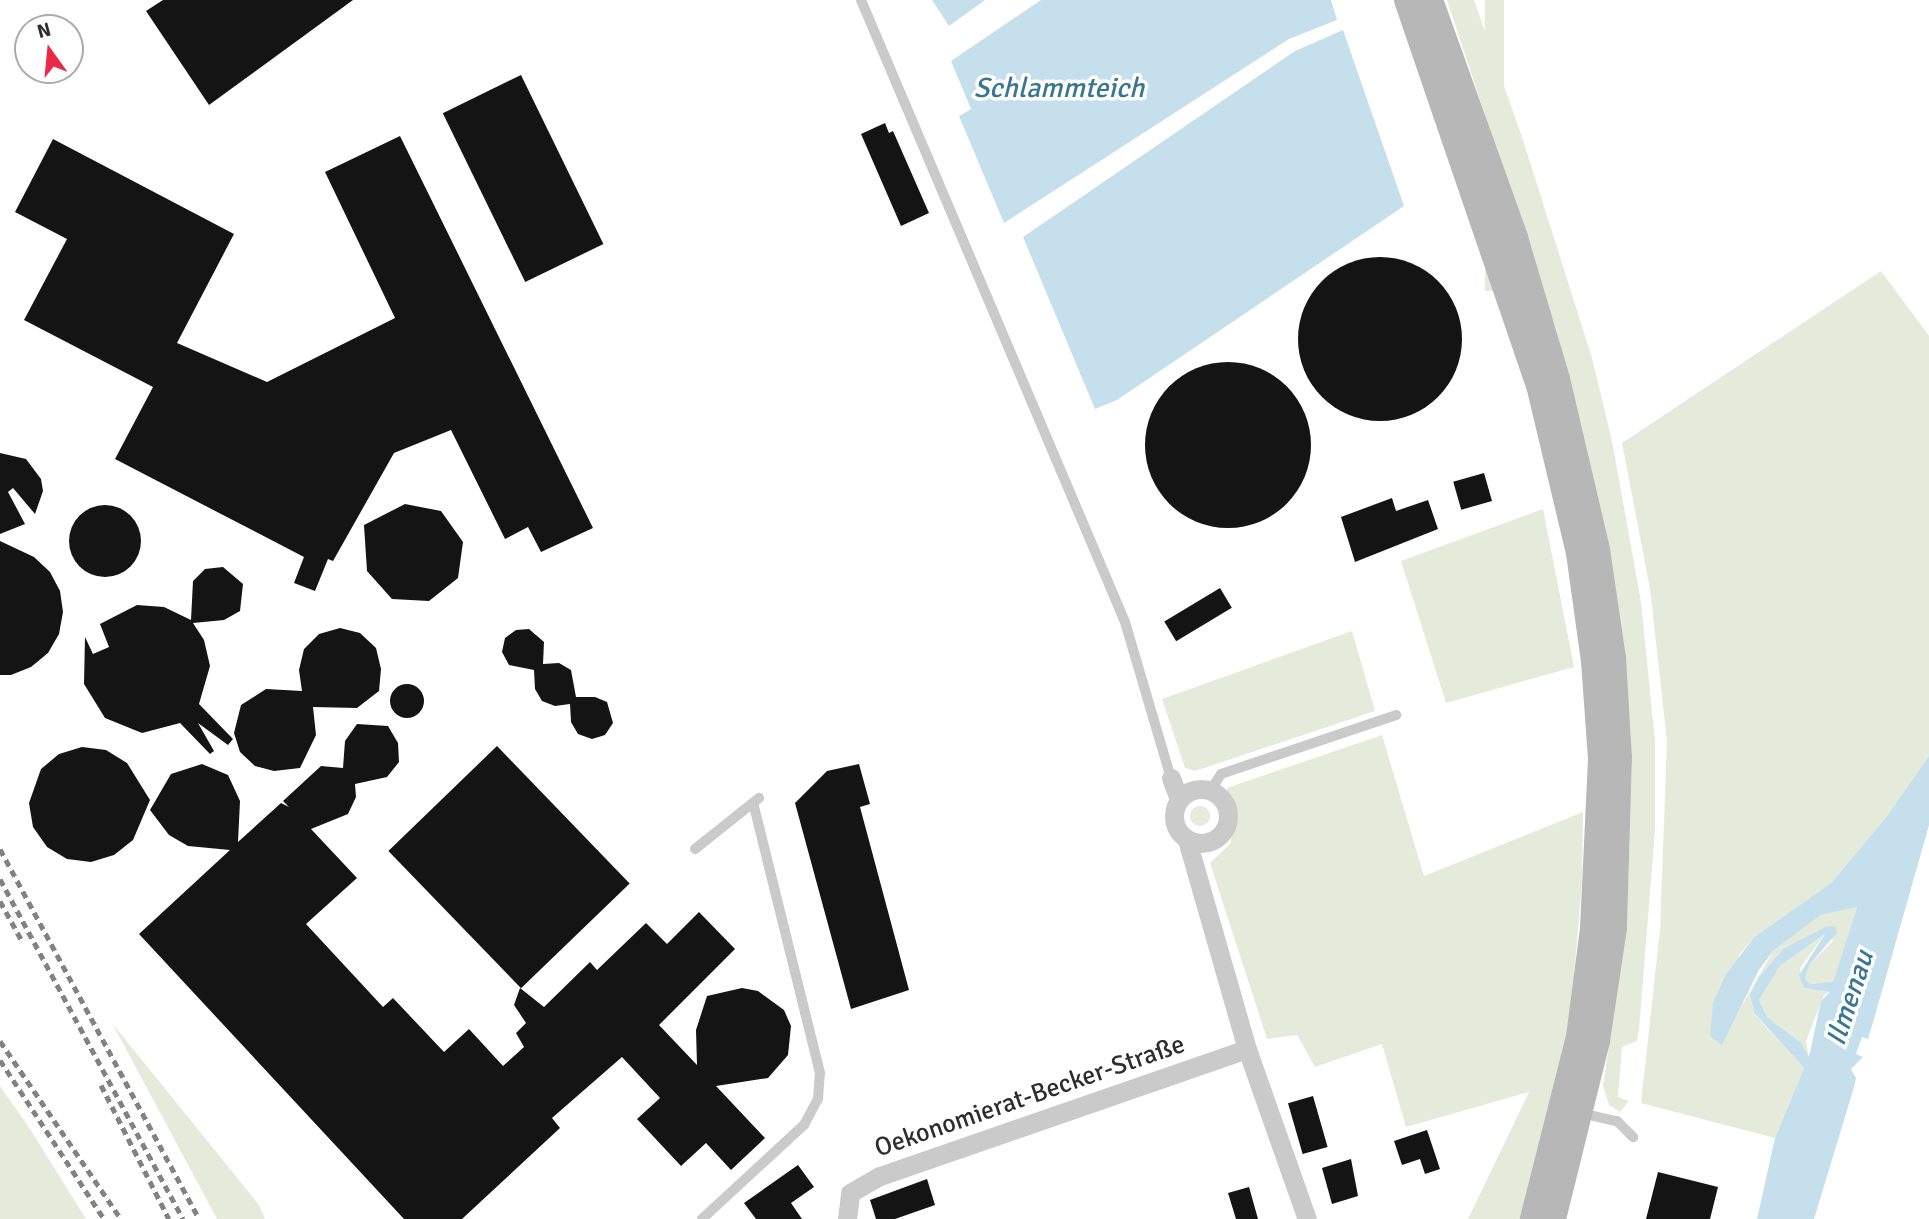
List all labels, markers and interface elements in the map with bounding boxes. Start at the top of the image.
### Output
north arrow [14,14,84,84]
text: N [35,17,54,44]
water label: Schlammteich [974,71,1144,105]
water label: Ilmenau [1819,946,1881,1050]
street label: Oekonomierat-Becker-Straße [871,1029,1189,1165]

